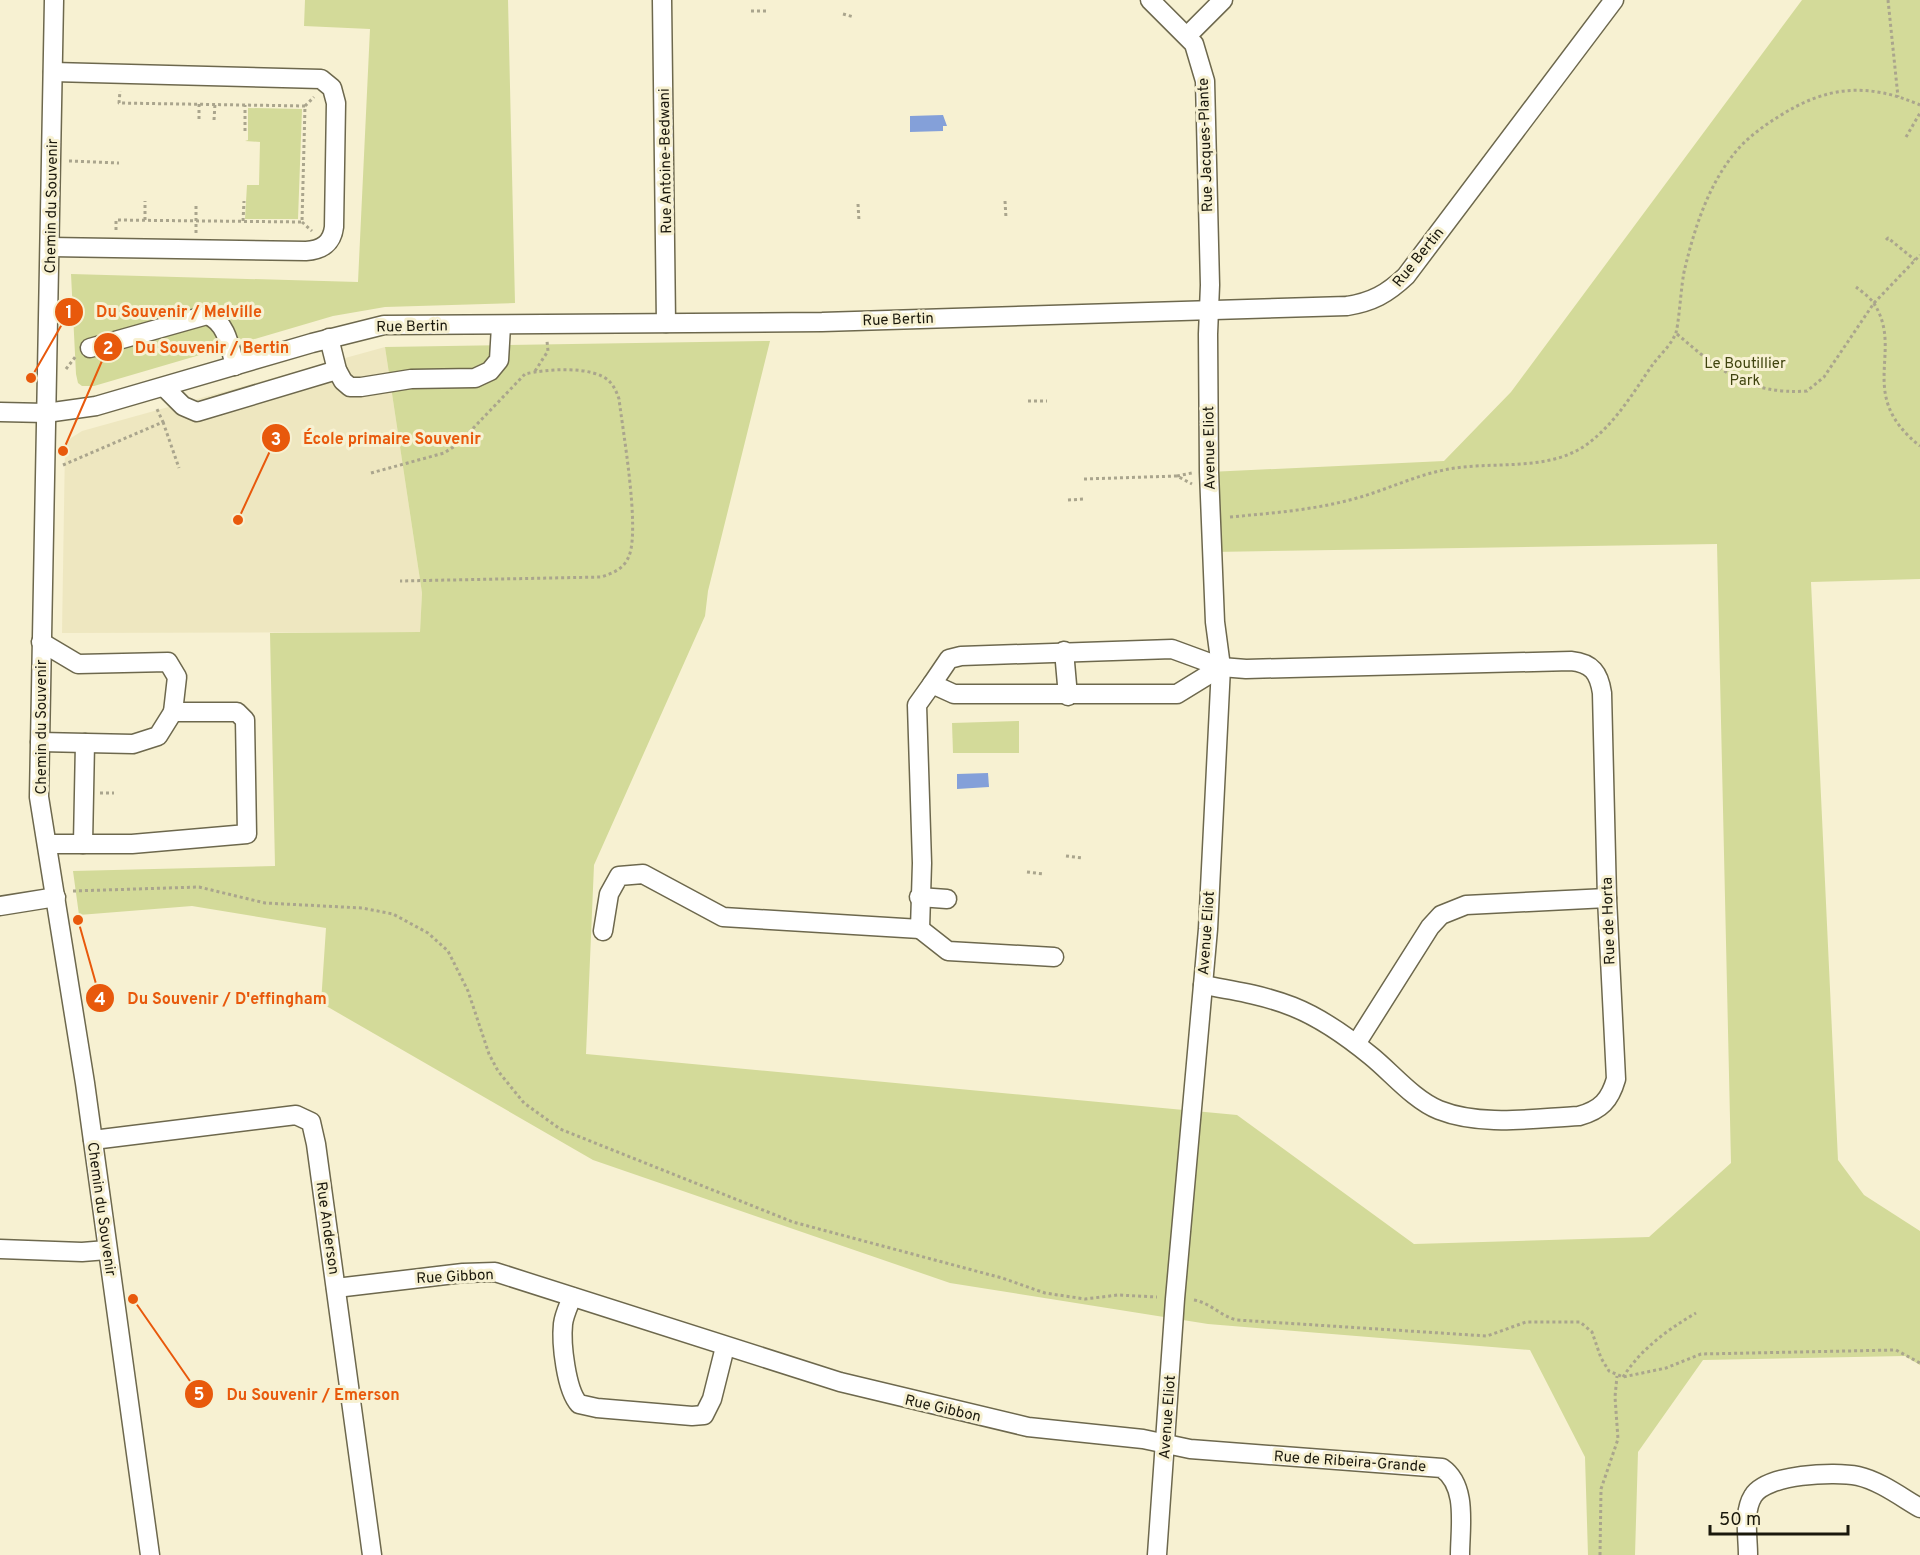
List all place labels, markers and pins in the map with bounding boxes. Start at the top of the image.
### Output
callout: Du Souvenir / Melville [54,295,274,329]
callout: Du Souvenir / Bertin [93,330,301,364]
callout: École primaire Souvenir [261,421,493,455]
callout: Du Souvenir / D'effingham [85,981,338,1015]
callout: Du Souvenir / Emerson [184,1377,411,1411]

